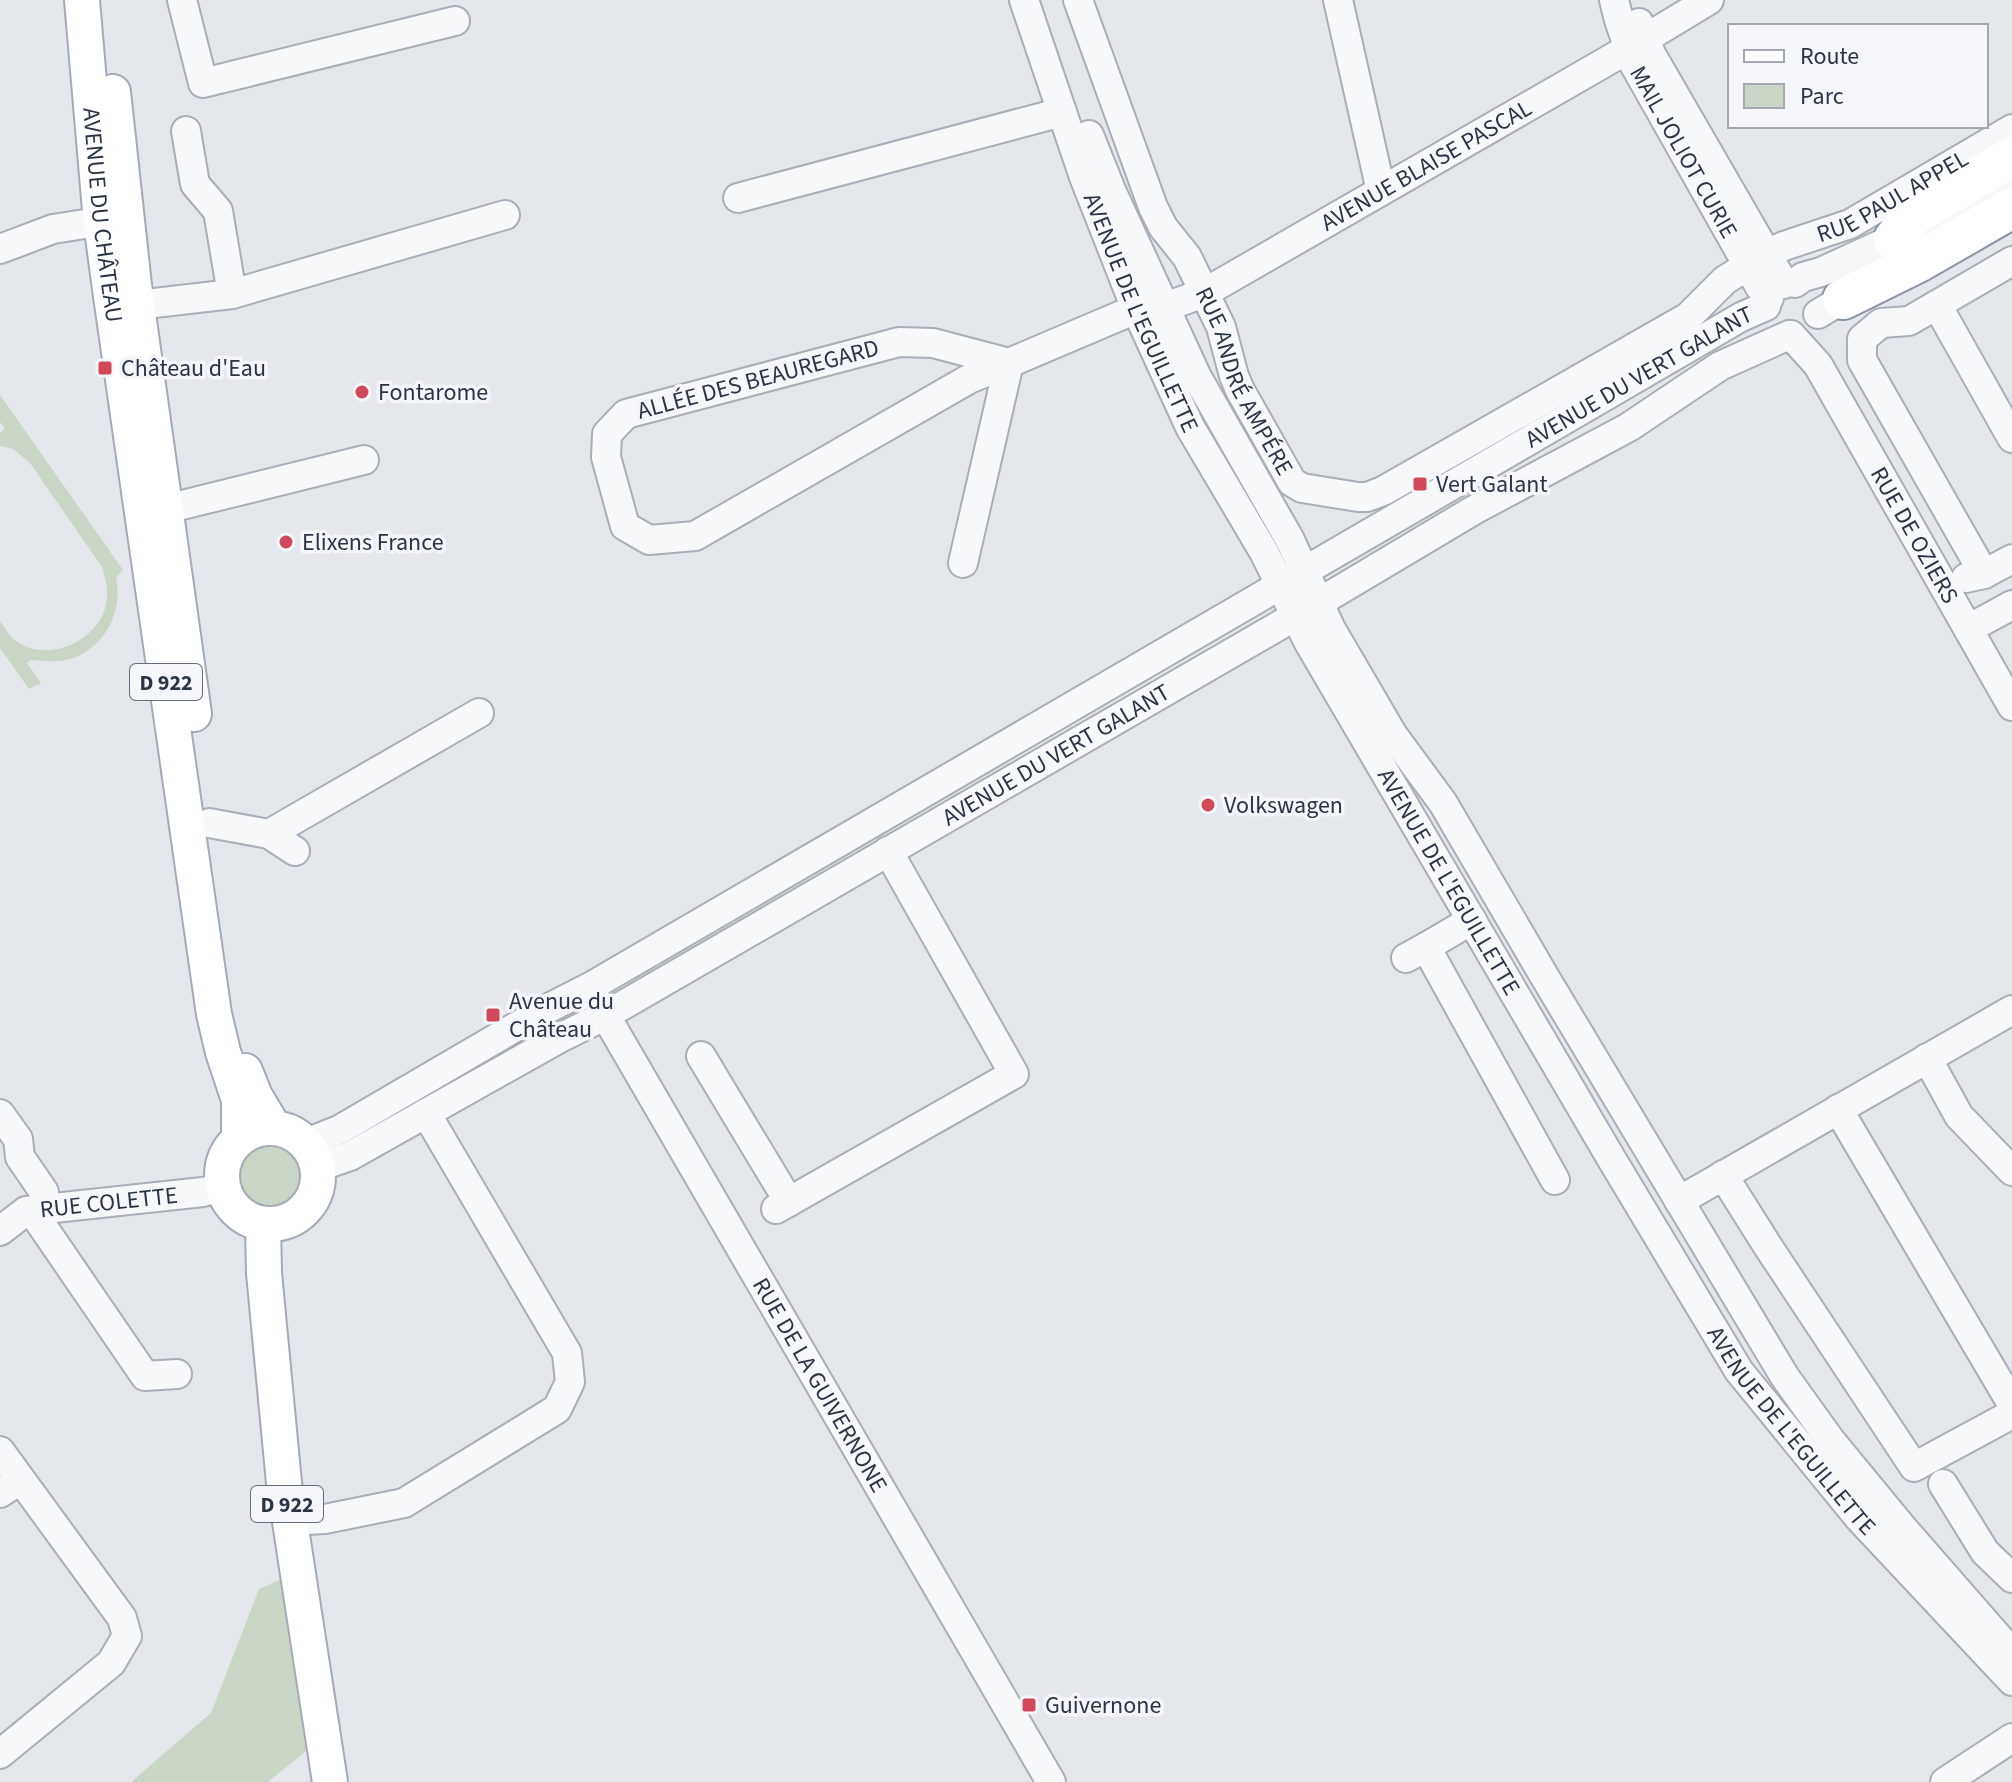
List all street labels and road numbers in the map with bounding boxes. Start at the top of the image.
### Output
street label: MAIL JOLIOT CURIE [1620,59,1746,245]
street label: AVENUE BLAISE PASCAL [1314,91,1539,240]
street label: AVENUE DU CHÂTEAU [73,106,132,325]
street label: RUE PAUL APPEL [1812,141,1975,252]
street label: AVENUE DE L'EGUILLETTE [1074,188,1207,438]
street label: RUE ANDRÉ AMPÉRE [1186,281,1302,482]
street label: AVENUE DU VERT GALANT [1519,297,1758,457]
street label: ALLÉE DES BEAUREGARD [633,330,883,429]
street label: RUE DE OZIERS [1861,460,1967,610]
road number: D 922 [130,664,202,700]
street label: AVENUE DU VERT GALANT [936,675,1177,835]
street label: AVENUE DE L'EGUILLETTE [1368,762,1529,1002]
street label: RUE COLETTE [38,1178,179,1227]
street label: RUE DE LA GUIVERNONE [743,1271,896,1499]
street label: AVENUE DE L'EGUILLETTE [1698,1320,1884,1544]
road number: D 922 [251,1486,323,1522]

